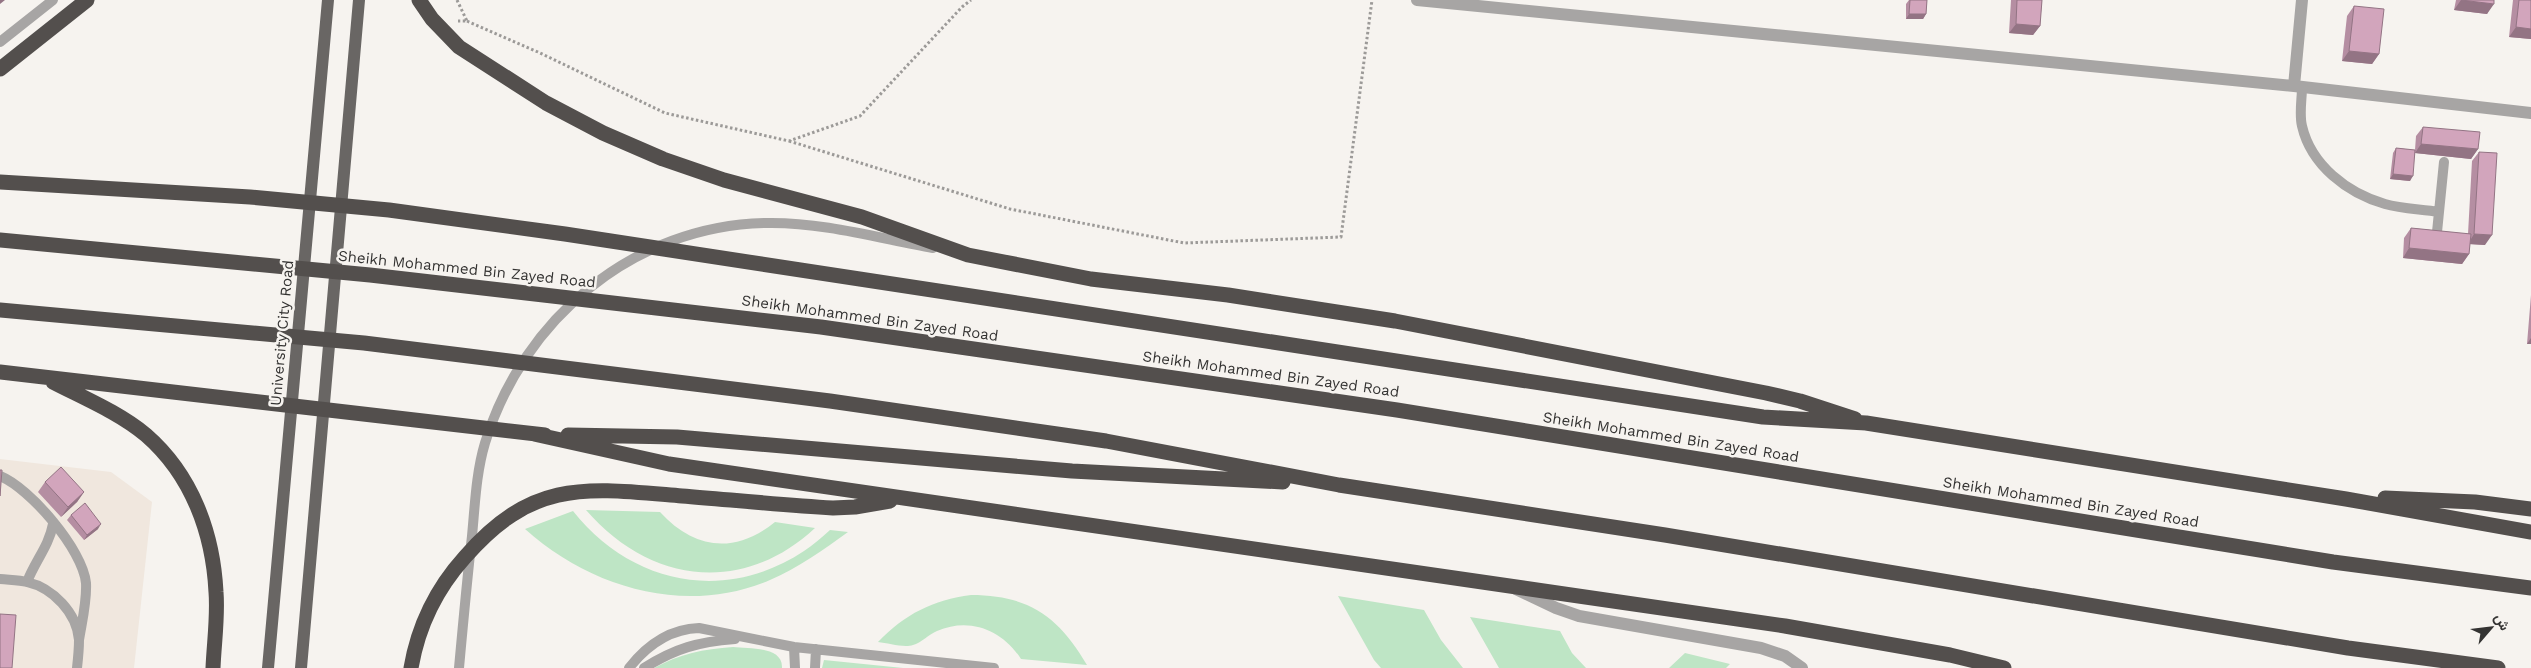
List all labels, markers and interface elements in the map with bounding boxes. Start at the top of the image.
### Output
street label: Sheikh Mohammed Bin Zayed Road [337,247,597,291]
street label: University City Road [267,259,297,407]
street label: Sheikh Mohammed Bin Zayed Road [741,291,999,345]
street label: Sheikh Mohammed Bin Zayed Road [1142,347,1400,401]
street label: Sheikh Mohammed Bin Zayed Road [1542,408,1800,466]
street label: Sheikh Mohammed Bin Zayed Road [1942,473,2200,531]
north arrow [2466,603,2516,653]
text: ش [2491,611,2514,634]

